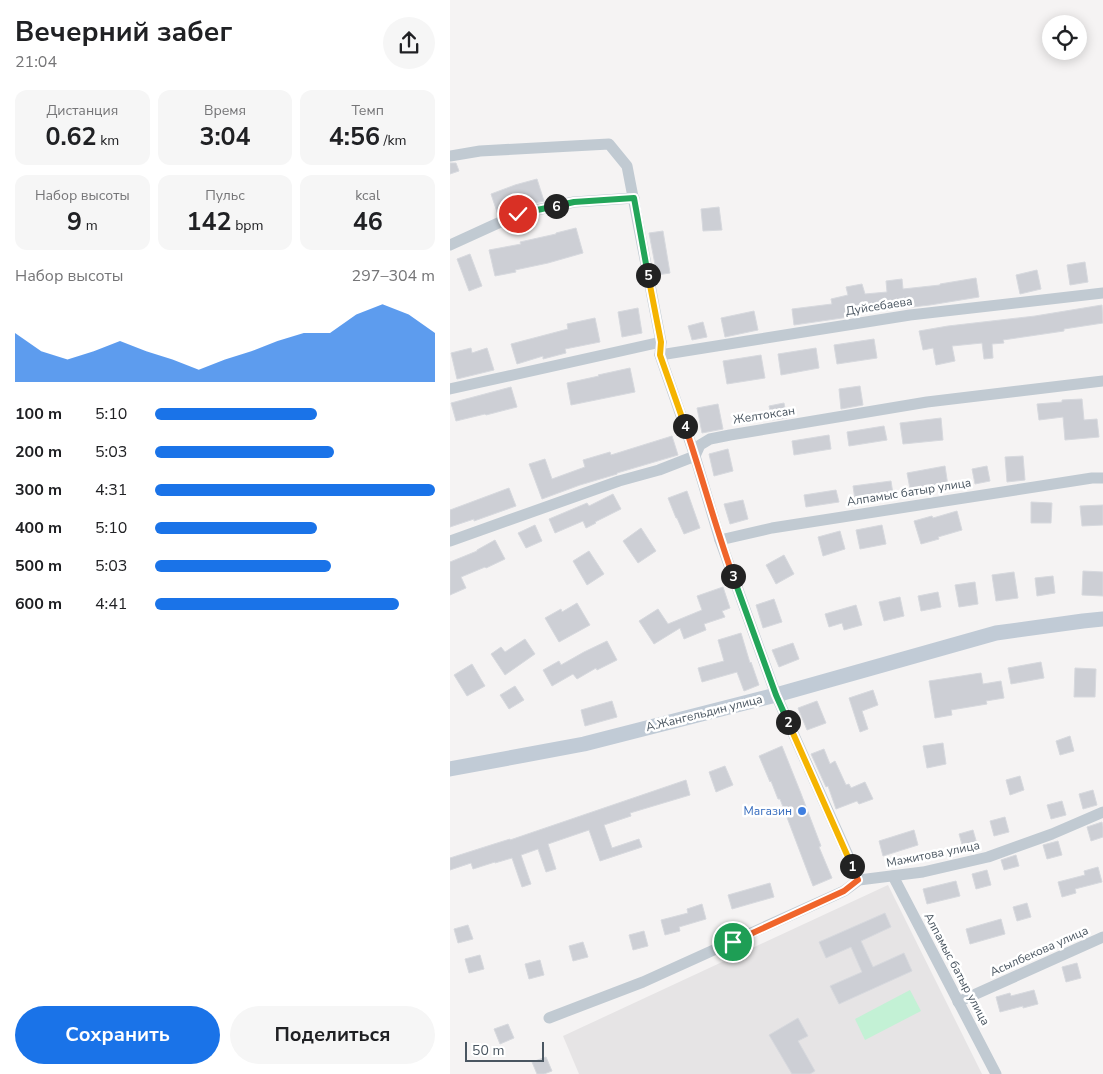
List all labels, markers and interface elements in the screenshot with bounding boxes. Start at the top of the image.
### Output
text: Вечерний забег [15,13,232,51]
map controls [1042,15,1087,60]
button: locate [1042,15,1087,60]
button: share [383,17,435,69]
text: 21:04 [15,51,57,73]
text: Дистанция [46,101,118,120]
text: Время [204,101,246,120]
text: Темп [351,101,384,120]
text: 0.62 [45,120,97,154]
text: 3:04 [199,120,251,154]
text: 4:56 [329,120,380,154]
text: km [97,131,119,150]
text: /km [380,131,407,150]
text: Набор высоты [35,186,130,205]
text: Пульс [205,186,245,205]
text: kcal [355,186,380,205]
pin [497,193,539,235]
pin: 6 [544,194,568,218]
text: 6 [552,197,561,216]
icon: check [504,200,532,228]
text: 9 [67,205,82,239]
text: 142 [187,205,232,239]
text: 46 [353,205,383,239]
text: m [82,216,98,235]
text: bpm [232,216,263,235]
pin: 5 [636,262,660,288]
text: Набор высоты [15,265,123,287]
text: 297–304 m [352,265,435,287]
text: 5 [644,266,653,285]
street label: Дуйсебаева [844,293,914,319]
street label: Желтоксан [732,402,796,428]
text: 100 m [15,403,62,425]
text: 5:10 [95,403,127,425]
pin: 4 [672,414,698,438]
text: 4 [681,417,690,436]
text: 200 m [15,441,62,463]
text: 5:03 [95,441,127,463]
street label: Алпамыс батыр улица [846,474,972,510]
text: 300 m [15,479,62,501]
text: 4:31 [95,479,127,501]
text: 400 m [15,517,62,539]
text: 5:10 [95,517,127,539]
text: 500 m [15,555,62,577]
text: 5:03 [95,555,127,577]
pin: 3 [720,564,746,588]
text: 3 [729,567,738,586]
text: 600 m [15,593,62,615]
text: 4:41 [95,593,127,615]
street label: А.Жангельдин улица [644,691,764,735]
pin: 2 [776,710,800,734]
text: 2 [784,713,793,732]
place label: Магазин [744,803,792,819]
marker: Магазин [796,805,808,817]
street label: Мажитова улица [885,837,981,871]
pin: 1 [840,854,864,878]
text: 1 [848,857,857,876]
street label: Алпамыс батыр улица [920,910,994,1028]
pin [712,921,754,963]
street label: Асылбекова улица [987,922,1091,980]
icon: arrive [719,928,747,956]
button: Сохранить [15,1006,220,1064]
button: Поделиться [230,1006,435,1064]
scale bar [465,1039,544,1062]
text: 50 m [472,1041,504,1060]

